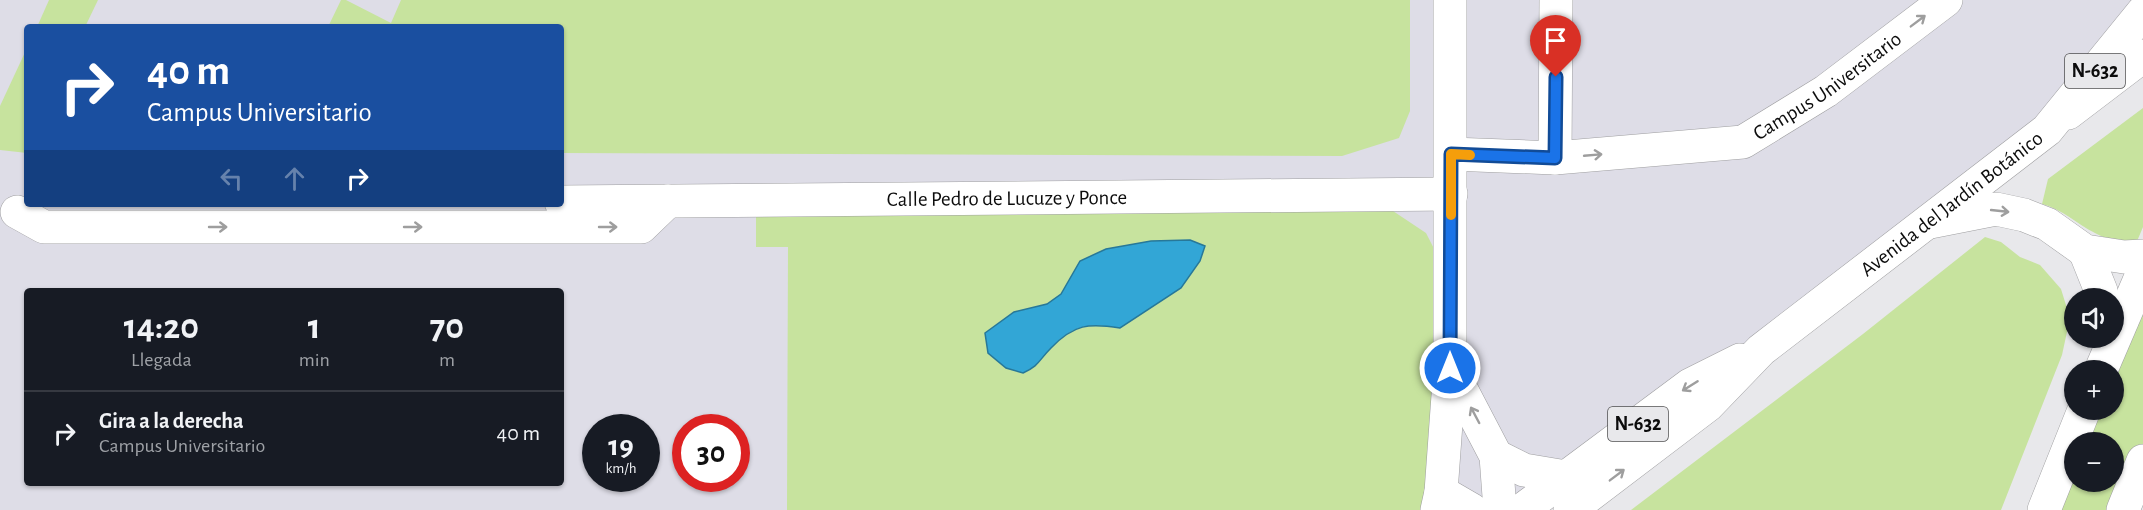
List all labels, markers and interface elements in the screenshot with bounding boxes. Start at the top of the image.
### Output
pin [1530,15,1581,77]
one-way arrow [1910,15,1926,28]
icon: arrive [1539,24,1572,57]
street label: Campus Universitario [1749,27,1905,144]
icon: right [48,48,126,126]
text: 40 m [147,50,230,92]
road number: N-632 [2065,54,2125,88]
text: Campus Universitario [147,99,372,126]
street label: Avenida del Jardín Botánico [1856,127,2047,280]
one-way arrow [1583,149,1603,160]
icon: left [215,162,248,195]
icon: ahead [278,162,311,195]
icon: right [341,162,374,195]
street label: Calle Pedro de Lucuze y Ponce [887,186,1127,210]
one-way arrow [1990,206,2010,217]
one-way arrow [208,221,228,233]
one-way arrow [403,221,423,233]
one-way arrow [598,221,618,233]
map controls [2064,288,2124,492]
button: sound [2064,288,2124,348]
text: 14:20 [124,309,199,345]
text: 1 [308,309,321,345]
text: 70 [430,309,464,345]
position arrow [1418,336,1482,400]
text: Llegada [131,350,192,370]
text: min [299,350,330,370]
text: m [439,350,455,370]
button: + [2064,360,2124,420]
one-way arrow [1682,381,1699,393]
one-way arrow [1469,407,1481,424]
road number: N-632 [1608,407,1668,441]
text: Gira a la derecha [99,410,244,432]
speed limit sign: 30 [672,414,750,492]
icon: right [48,417,81,450]
text: 40 m [497,422,540,444]
text: 19 [608,431,634,461]
button: − [2064,432,2124,492]
text: Campus Universitario [99,436,265,456]
text: km/h [606,461,636,476]
one-way arrow [1609,468,1625,481]

